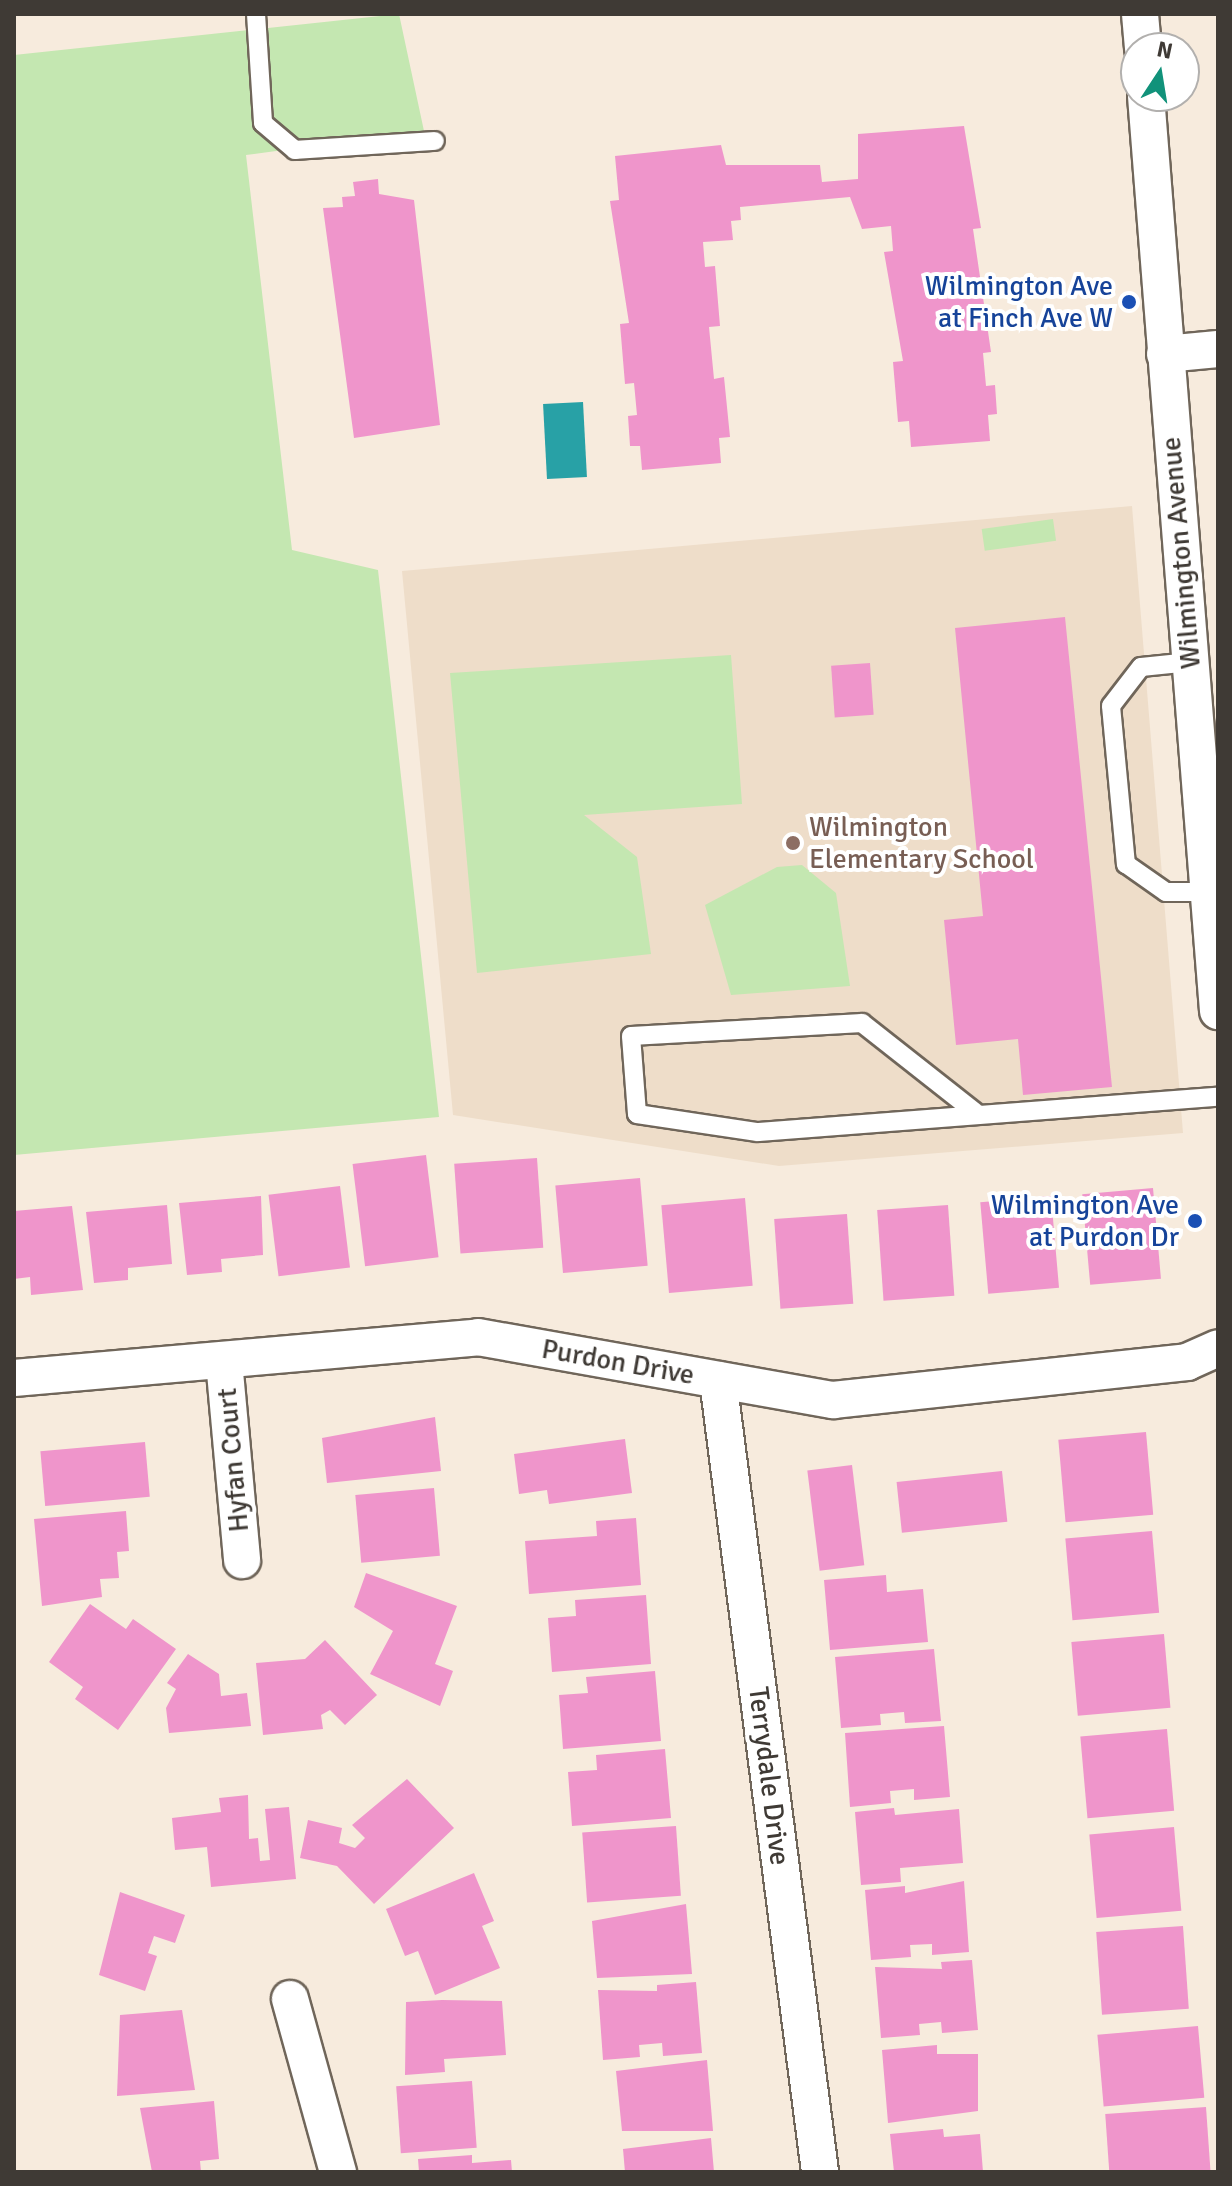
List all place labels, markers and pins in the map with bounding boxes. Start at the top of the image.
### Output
place label: Wilmington Ave at Finch Ave W [925,269,1113,335]
marker: Wilmington Ave at Finch Ave W [1120,293,1138,311]
place label: Wilmington Elementary School [809,810,1034,876]
marker: Wilmington Elementary School [784,834,802,852]
place label: Wilmington Ave at Purdon Dr [991,1188,1179,1254]
marker: Wilmington Ave at Purdon Dr [1186,1212,1204,1230]

